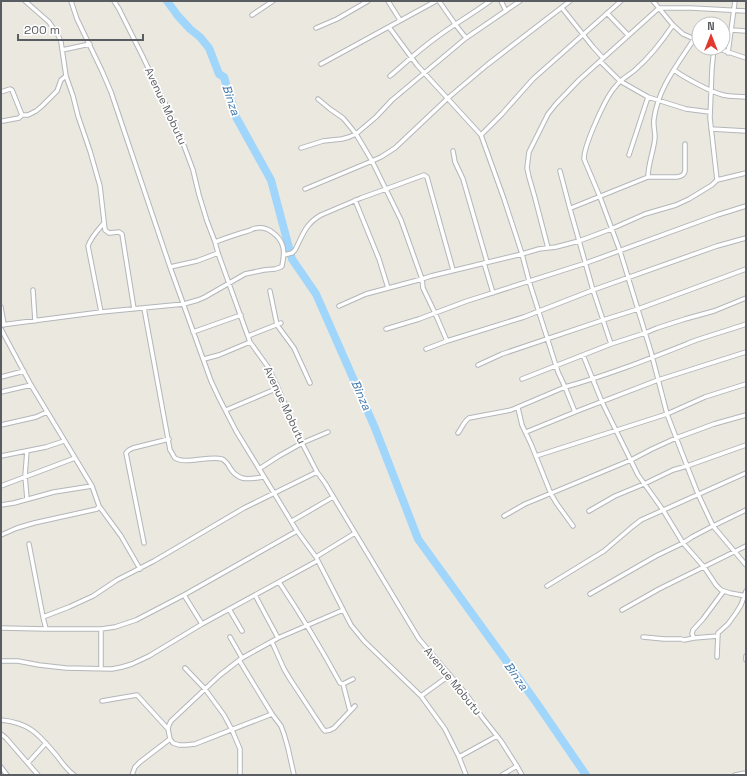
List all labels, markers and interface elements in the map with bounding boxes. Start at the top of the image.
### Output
scale bar [18,16,143,42]
north arrow [691,16,731,56]
text: N [707,19,715,33]
text: 200 m [24,22,60,38]
street label: Avenue Mobutu [142,65,190,147]
water label: Binza [219,83,243,117]
street label: Avenue Mobutu [261,364,309,446]
water label: Binza [347,377,375,413]
street label: Avenue Mobutu [421,644,485,718]
water label: Binza [500,659,532,694]

